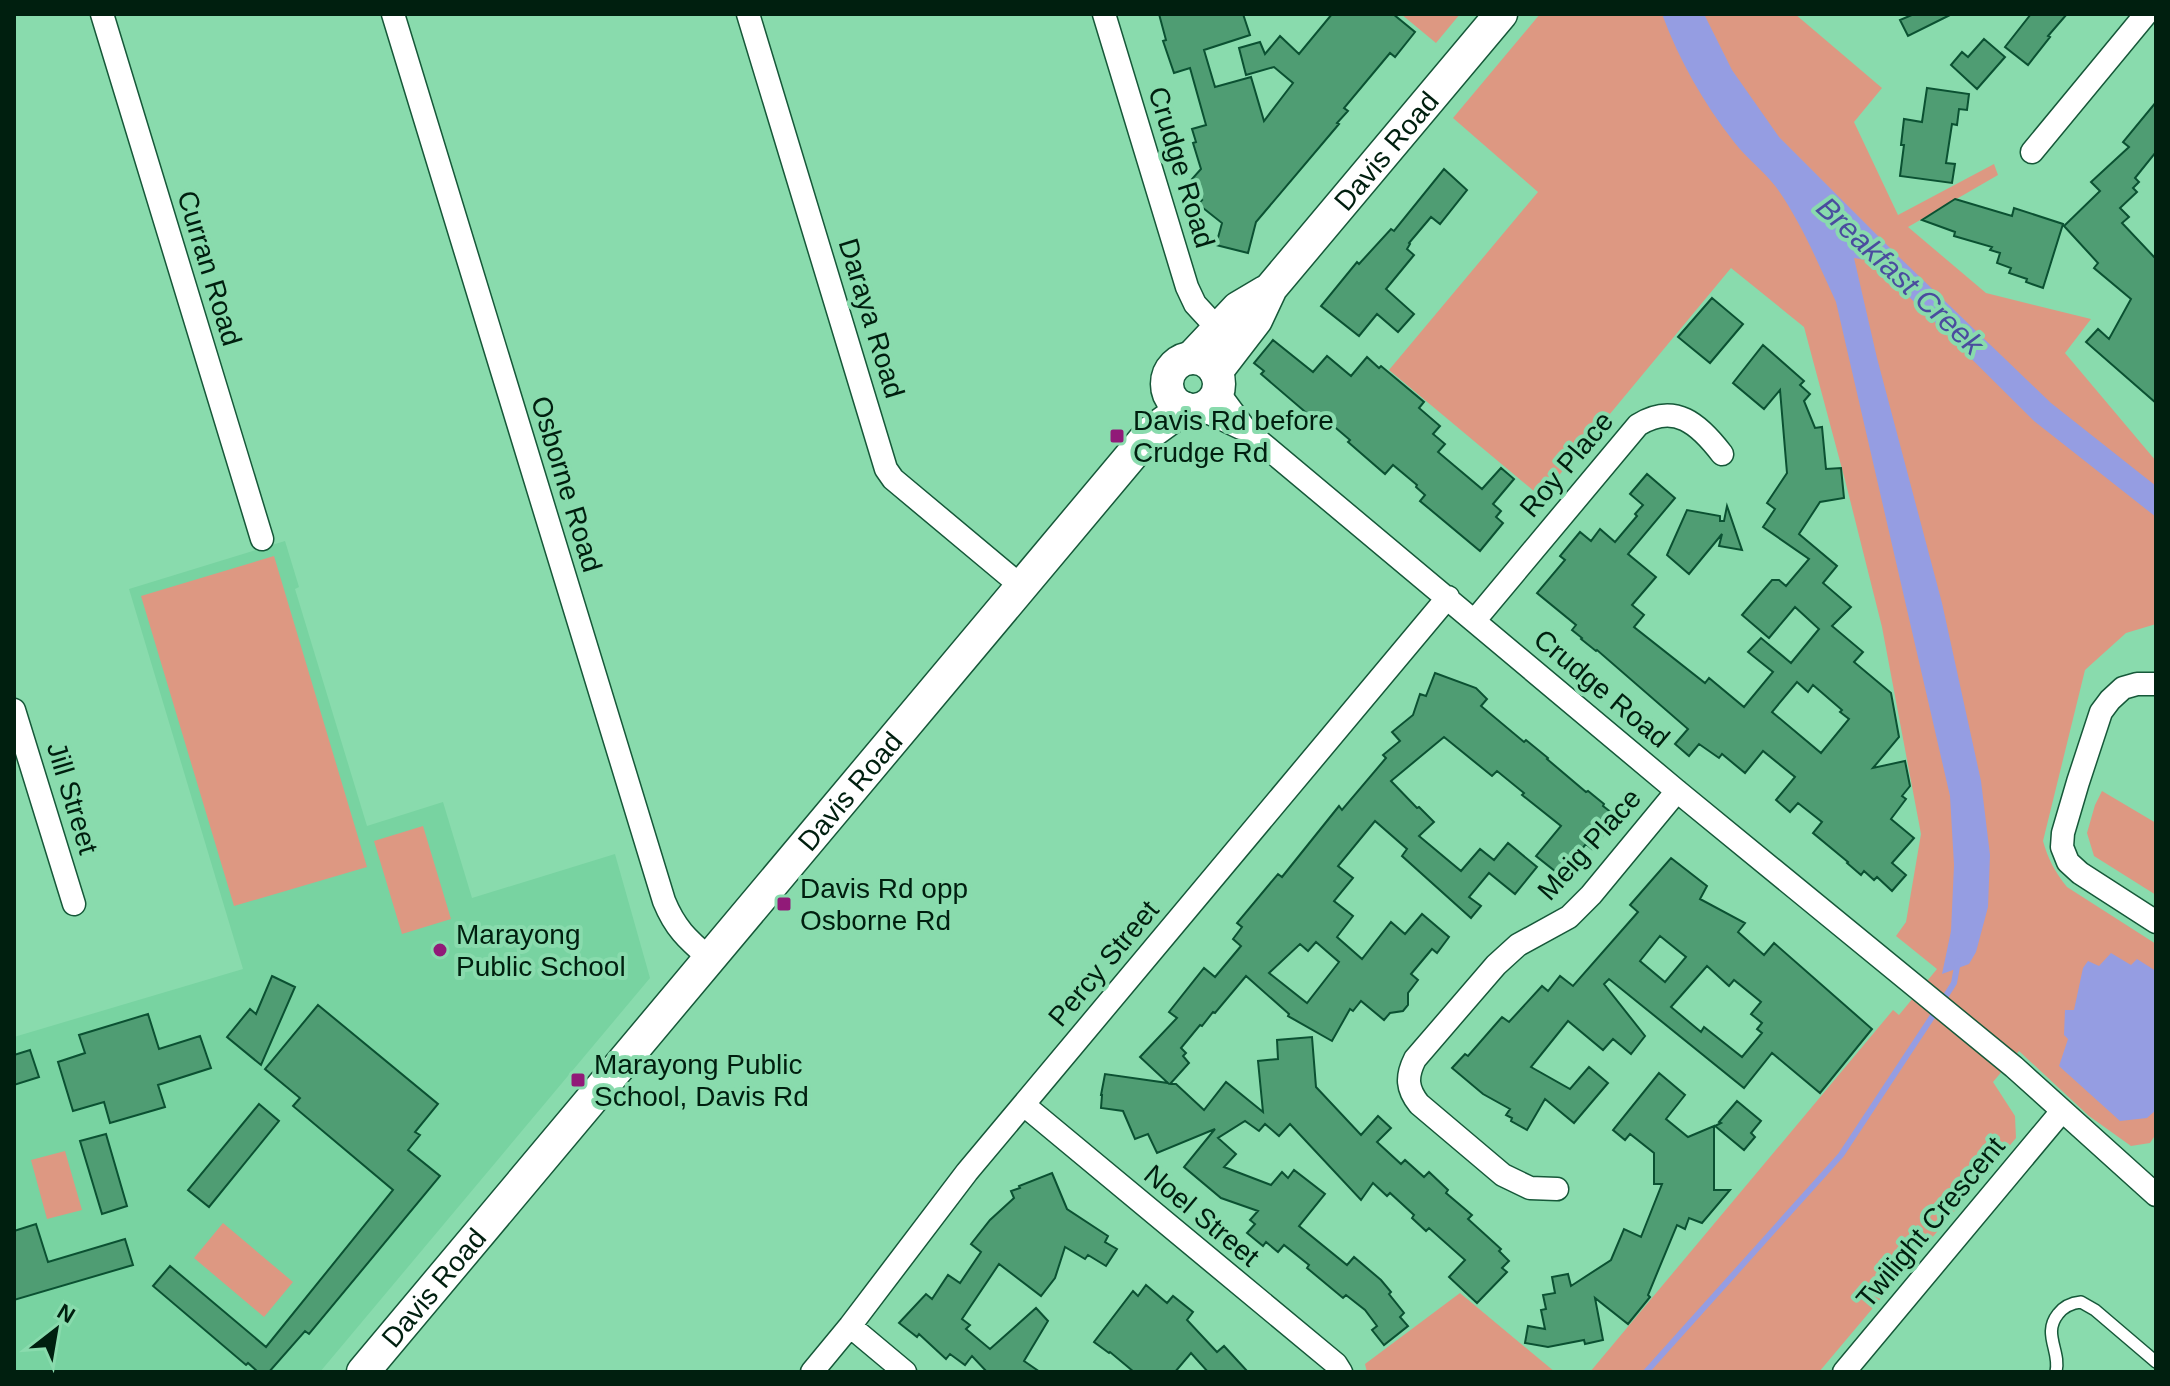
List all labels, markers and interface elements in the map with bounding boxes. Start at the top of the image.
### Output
street label: Crudge Road [1142,83,1221,251]
street label: Davis Road [1328,86,1445,217]
street label: Curran Road [171,187,248,349]
water label: Breakfast Creek [1810,190,1992,362]
street label: Daraya Road [833,235,910,402]
street label: Osborne Road [525,393,608,576]
place label: Davis Rd before Crudge Rd [1133,405,1334,468]
street label: Roy Place [1513,405,1619,523]
marker: Davis Rd before Crudge Rd [1108,427,1126,445]
street label: Crudge Road [1528,623,1675,754]
street label: Davis Road [792,726,909,857]
street label: Jill Street [41,739,104,858]
street label: Meig Place [1532,782,1647,906]
place label: Davis Rd opp Osborne Rd [800,873,968,936]
street label: Percy Street [1042,894,1165,1032]
marker: Davis Rd opp Osborne Rd [775,895,793,913]
place label: Marayong Public School [456,919,626,982]
marker: Marayong Public School [431,941,449,959]
place label: Marayong Public School, Davis Rd [594,1049,809,1112]
marker: Marayong Public School, Davis Rd [569,1071,587,1089]
street label: Twilight Crescent [1850,1131,2011,1314]
street label: Noel Street [1138,1158,1265,1272]
street label: Davis Road [376,1223,492,1353]
north arrow [16,1290,96,1370]
text: N [53,1298,79,1328]

